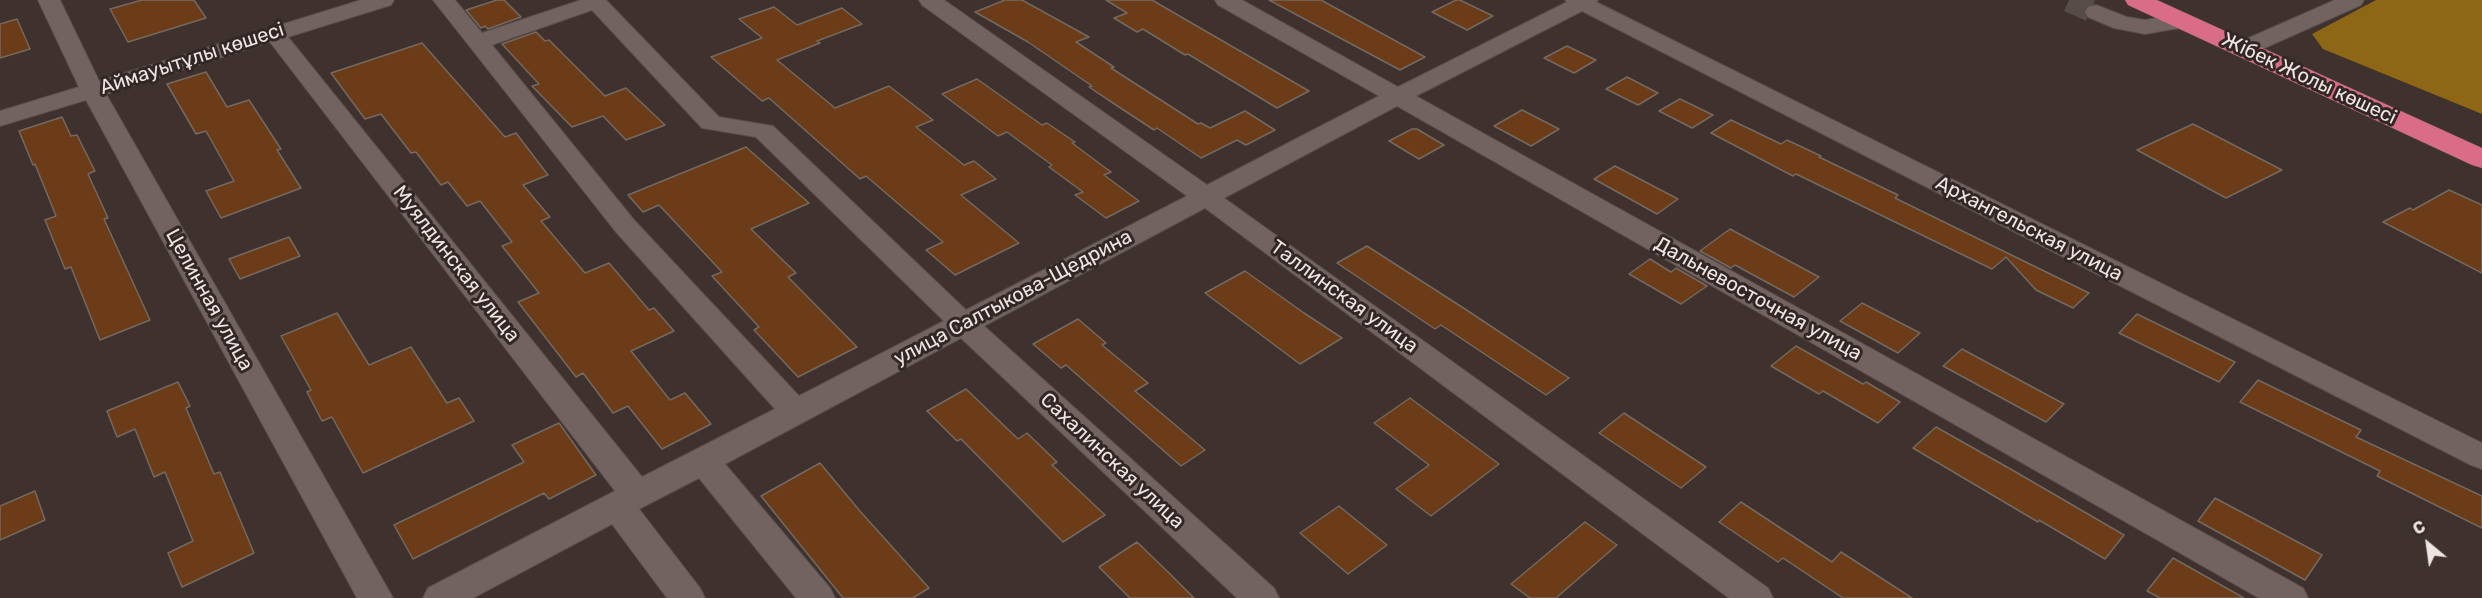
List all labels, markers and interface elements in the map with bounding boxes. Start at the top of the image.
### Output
street label: Аймауытұлы көшесі [97,18,287,100]
street label: Жібек Жолы көшесі [2218,28,2400,130]
street label: Архангельская улица [1932,171,2126,287]
street label: Муялдинская улица [387,181,525,347]
street label: Целинная улица [160,225,258,375]
street label: улица Салтыкова-Щедрина [890,225,1136,371]
street label: Дальневосточная улица [1650,232,1866,366]
street label: Таллинская улица [1266,235,1422,359]
street label: Сахалинская улица [1035,388,1189,534]
north arrow [2398,514,2458,574]
text: С [2410,517,2429,539]

